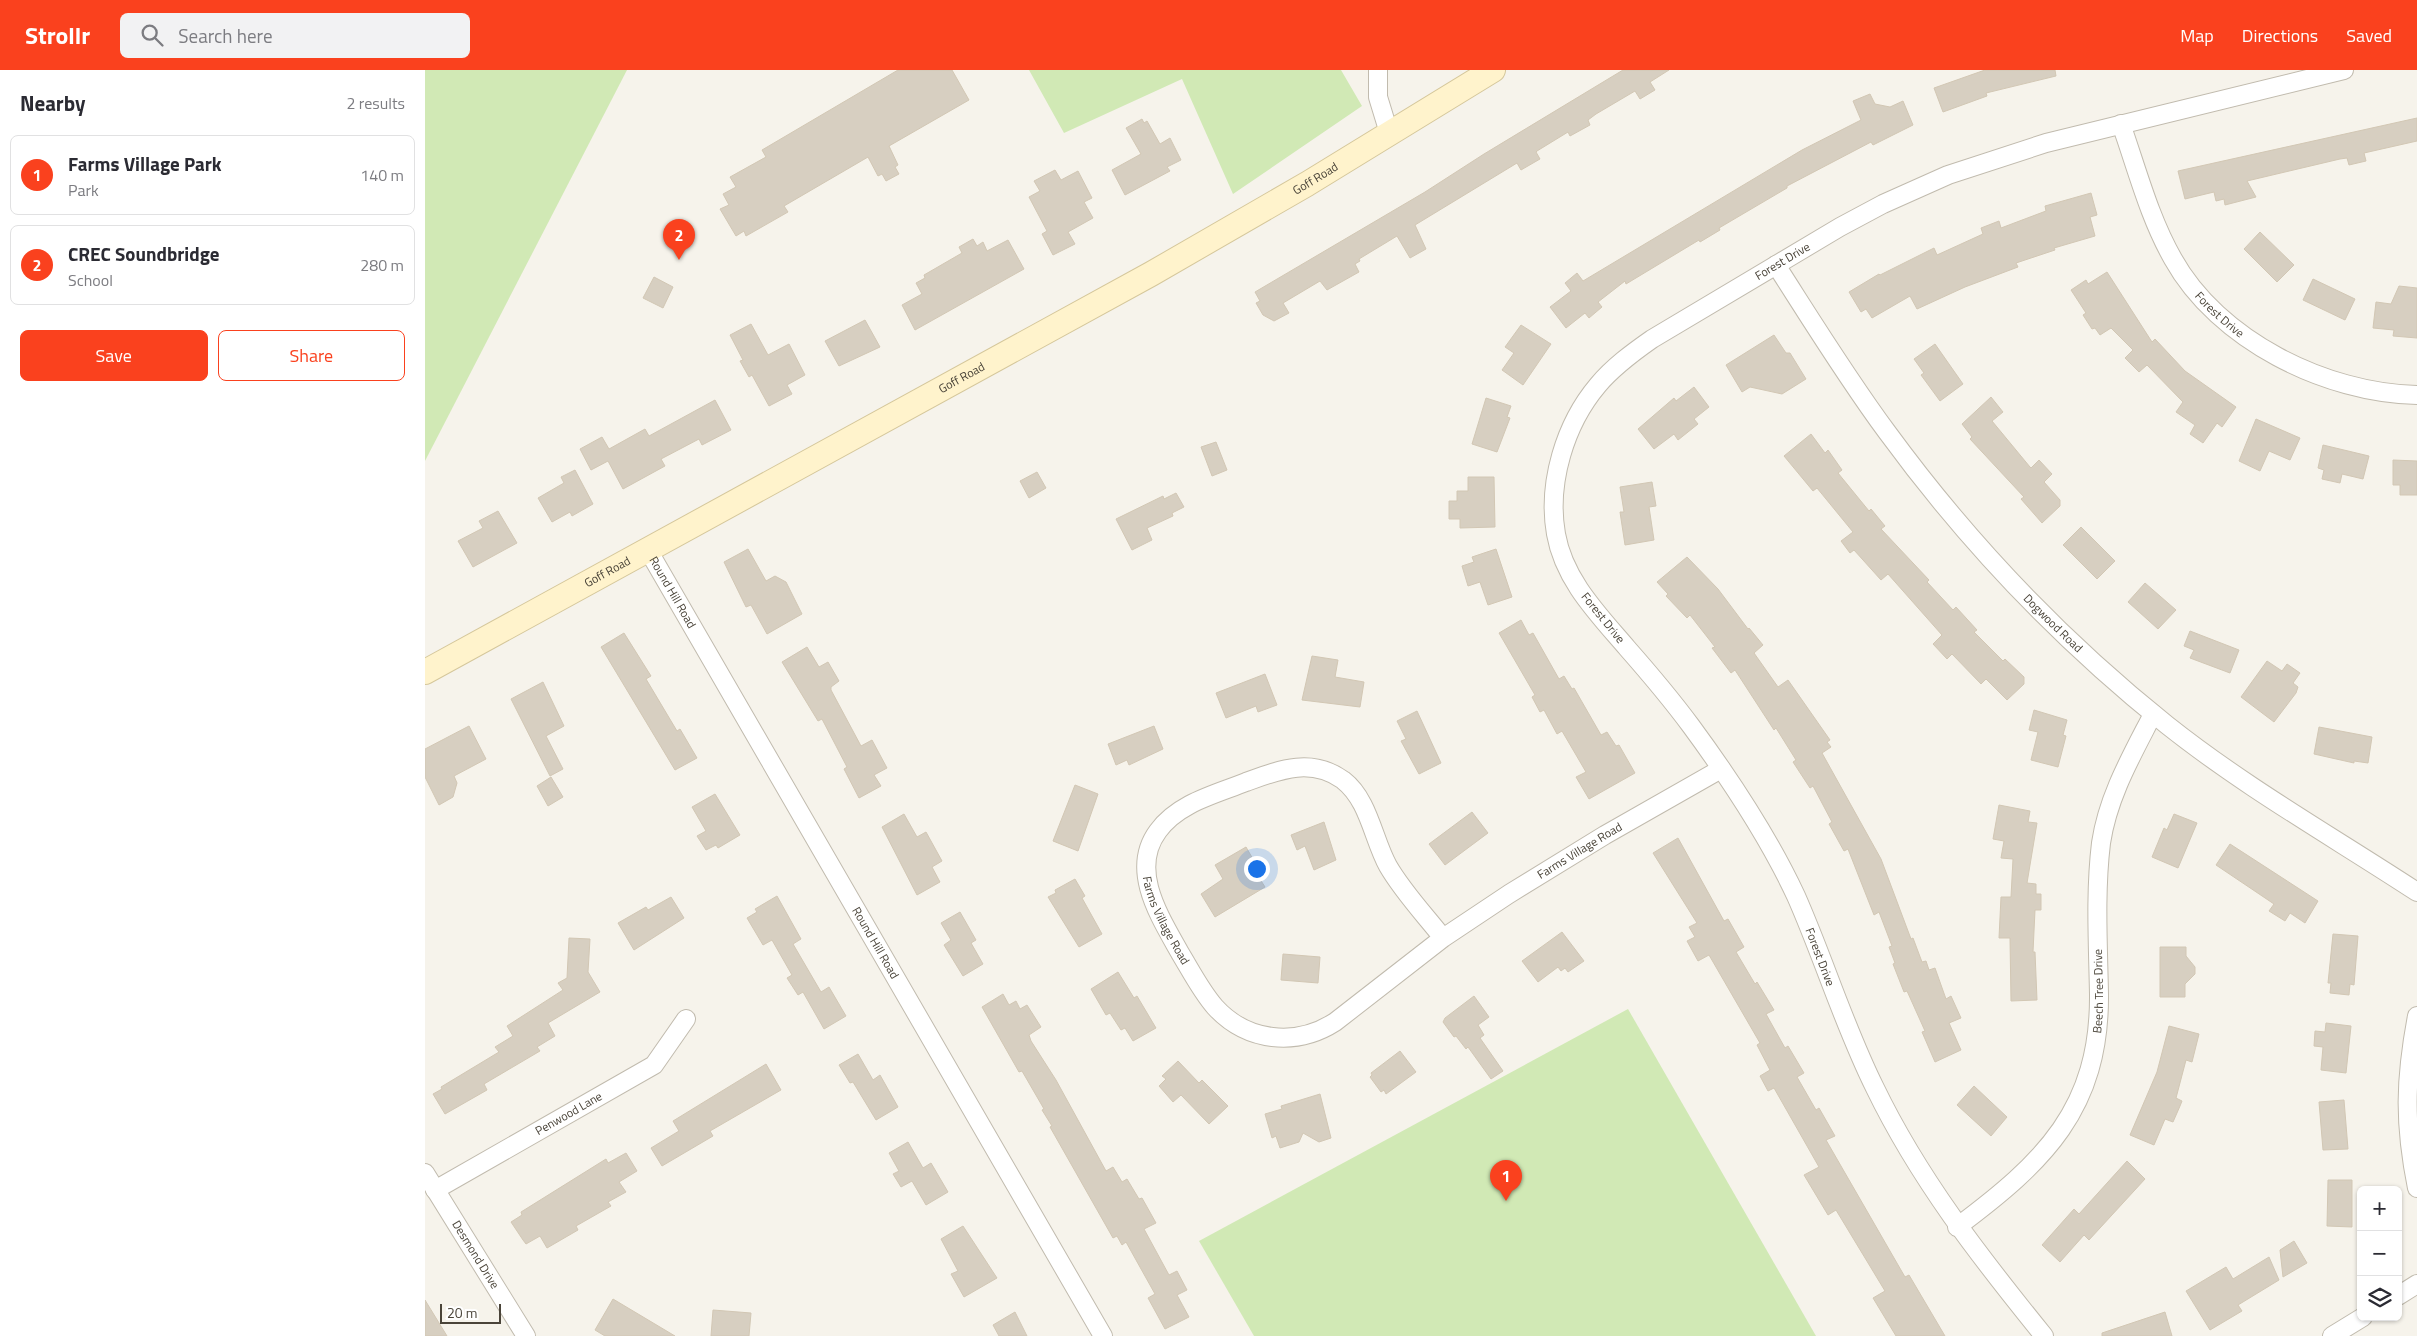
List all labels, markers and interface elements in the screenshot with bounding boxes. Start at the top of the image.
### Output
search box [120,13,470,58]
text: Strollr [25,17,90,53]
icon: search [138,21,166,49]
text: Search here [178,21,273,50]
text: Map [2180,22,2214,49]
text: Directions [2242,22,2318,49]
text: Saved [2346,22,2392,49]
text: Nearby [20,87,85,119]
text: 2 results [346,91,405,115]
text: Farms Village Park [68,149,222,178]
street label: Goff Road [1289,157,1342,199]
text: 1 [33,163,41,187]
text: 140 m [360,163,404,187]
text: Park [68,178,99,202]
pin: 2 [663,219,695,260]
street label: Forest Drive [1751,237,1813,285]
text: CREC Soundbridge [68,239,220,268]
text: 2 [33,253,41,277]
text: 280 m [360,253,404,277]
text: School [68,268,113,292]
street label: Forest Drive [2191,287,2249,342]
button: Save [20,330,208,381]
button: Share [218,330,405,381]
street label: Goff Road [935,357,988,398]
street label: Goff Road [580,551,634,592]
street label: Round Hill Road [645,553,701,632]
street label: Forest Drive [1577,588,1630,647]
street label: Dogwood Road [2019,589,2087,657]
street label: Farms Village Road [1533,817,1625,884]
your location [1244,856,1270,882]
street label: Farms Village Road [1138,875,1195,968]
street label: Round Hill Road [848,903,904,982]
street label: Forest Drive [1801,925,1840,989]
street label: Beech Tree Drive [2087,949,2108,1034]
street label: Penwood Lane [531,1086,606,1140]
pin: 1 [1490,1160,1522,1201]
map controls [2357,1186,2402,1321]
button: + [2357,1186,2402,1231]
street label: Desmond Drive [447,1216,504,1292]
button: − [2357,1231,2402,1276]
button: layers [2357,1276,2402,1321]
scale bar [440,1301,501,1324]
text: 20 m [447,1302,477,1323]

